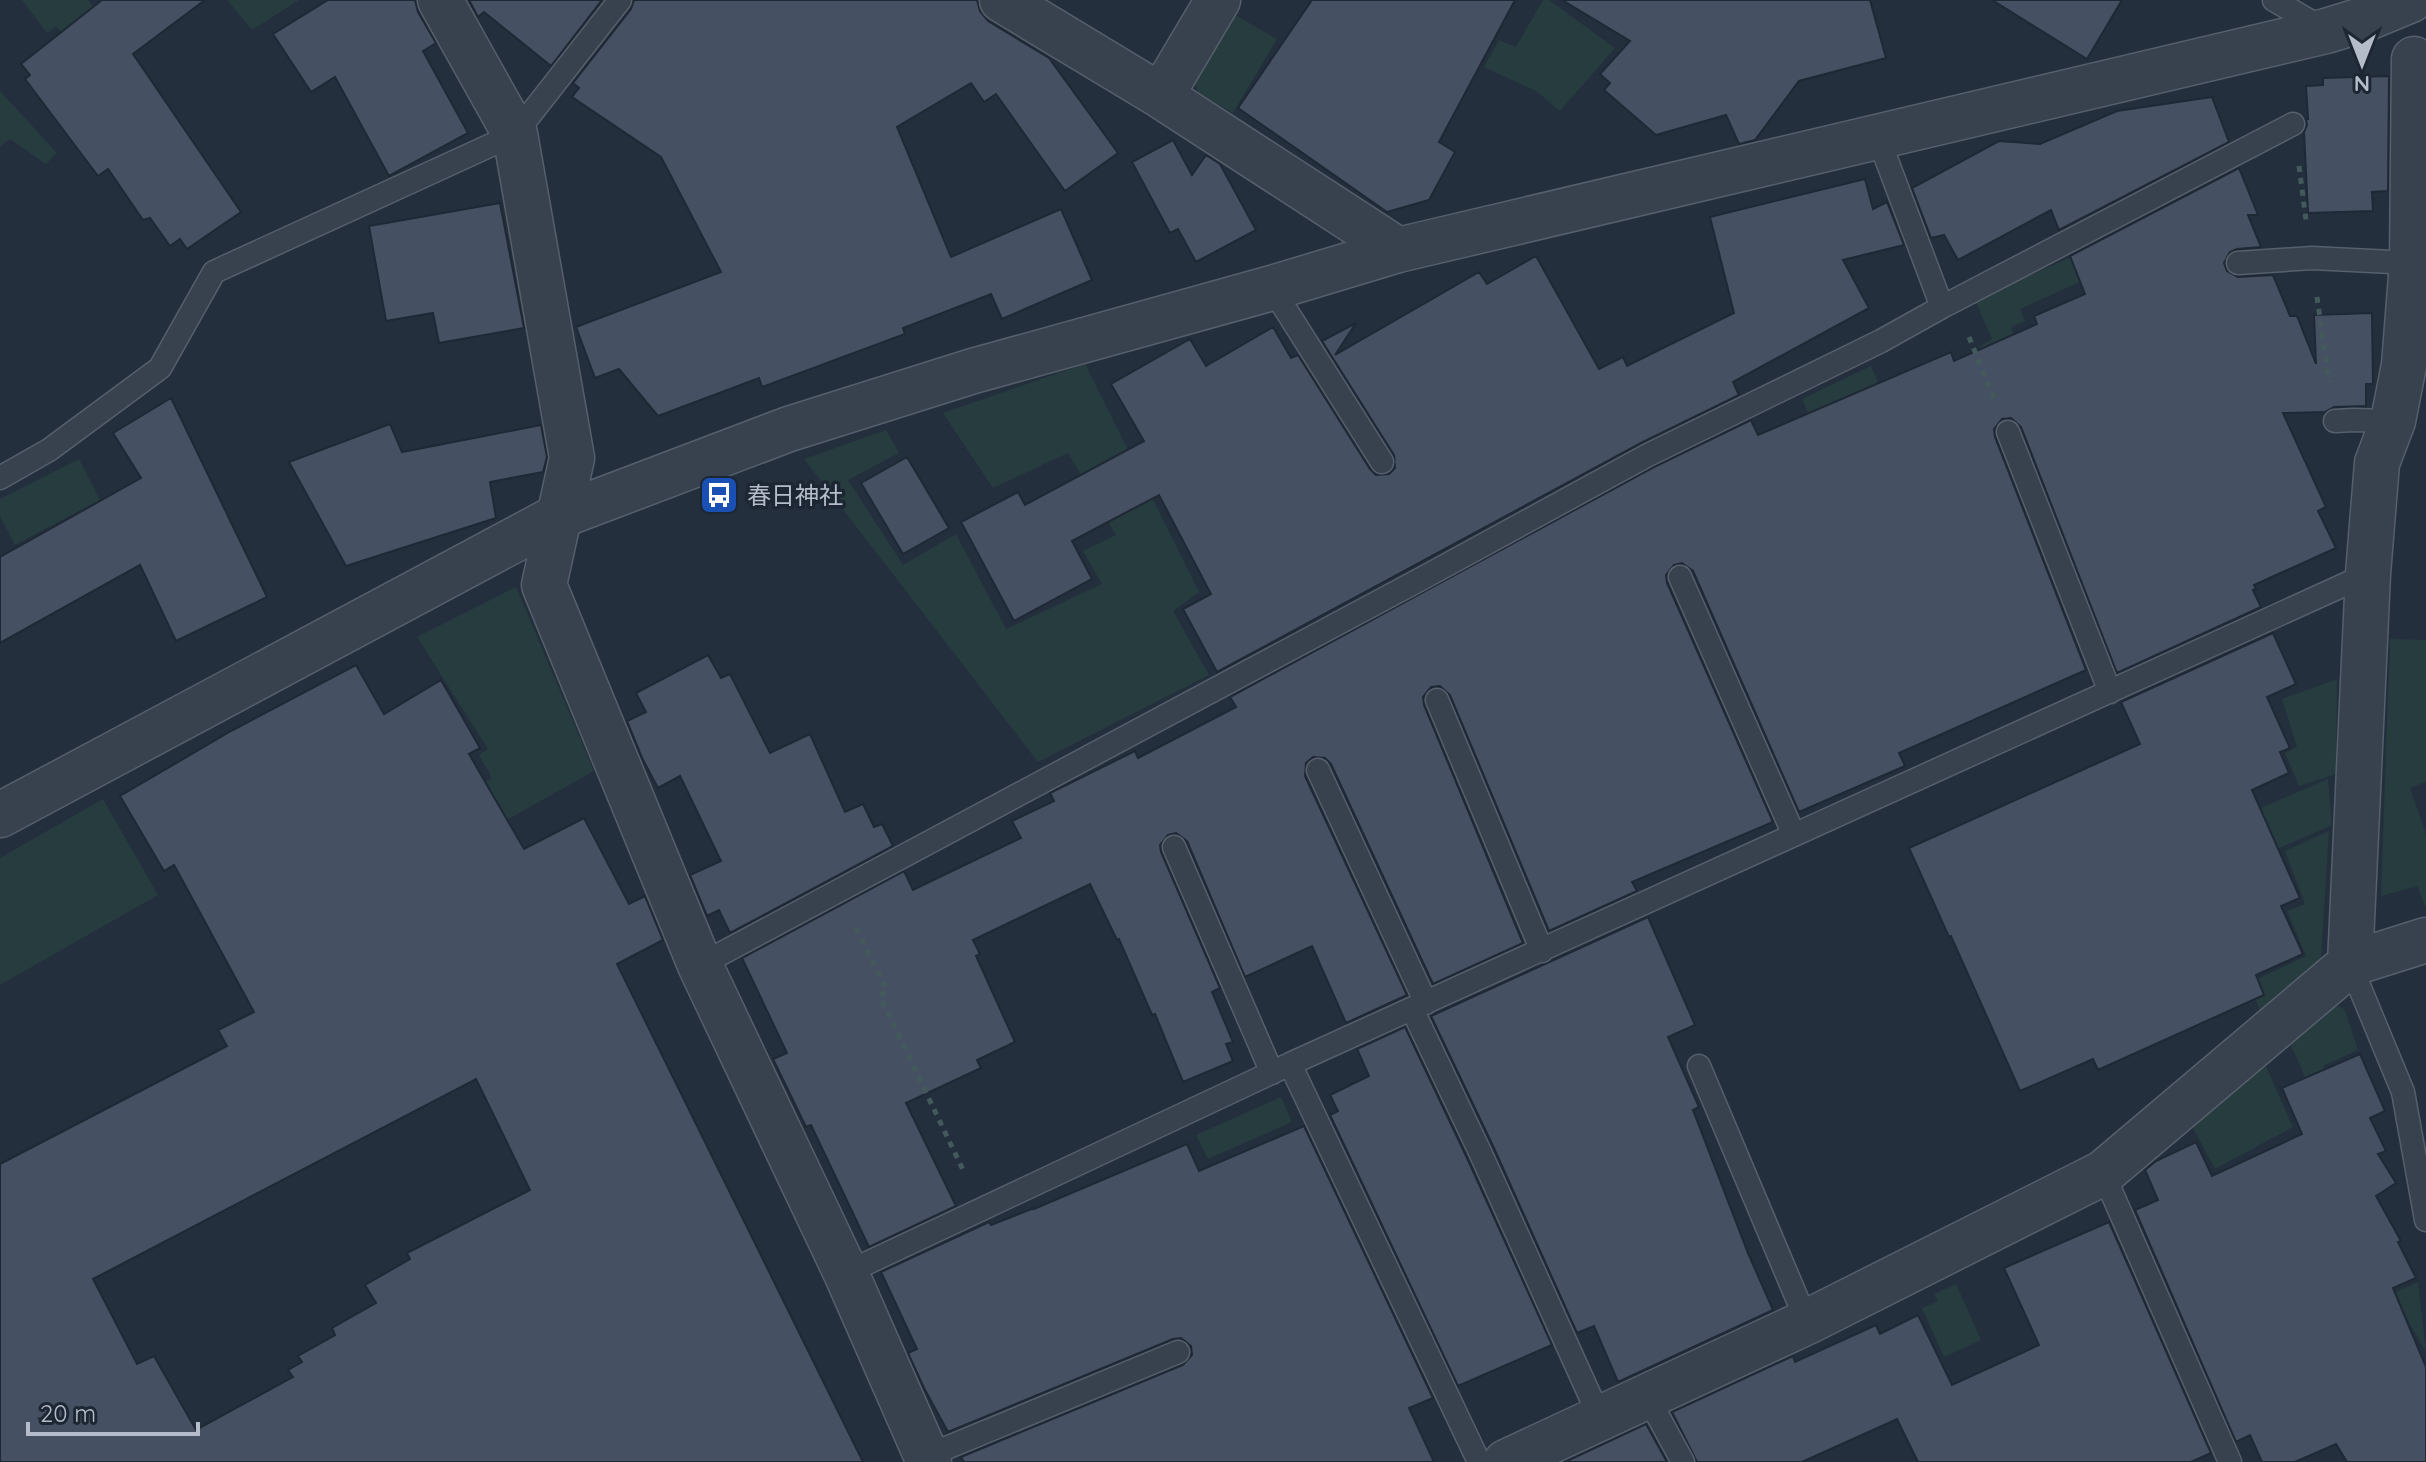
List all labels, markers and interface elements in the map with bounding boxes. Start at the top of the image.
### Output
north arrow [2322,24,2402,104]
text: N [2354,70,2370,98]
bus stop icon: 春日神社 [698,474,740,516]
place label: 春日神社 [747,480,843,510]
scale bar [28,1386,198,1436]
text: 20 m [40,1398,96,1428]

